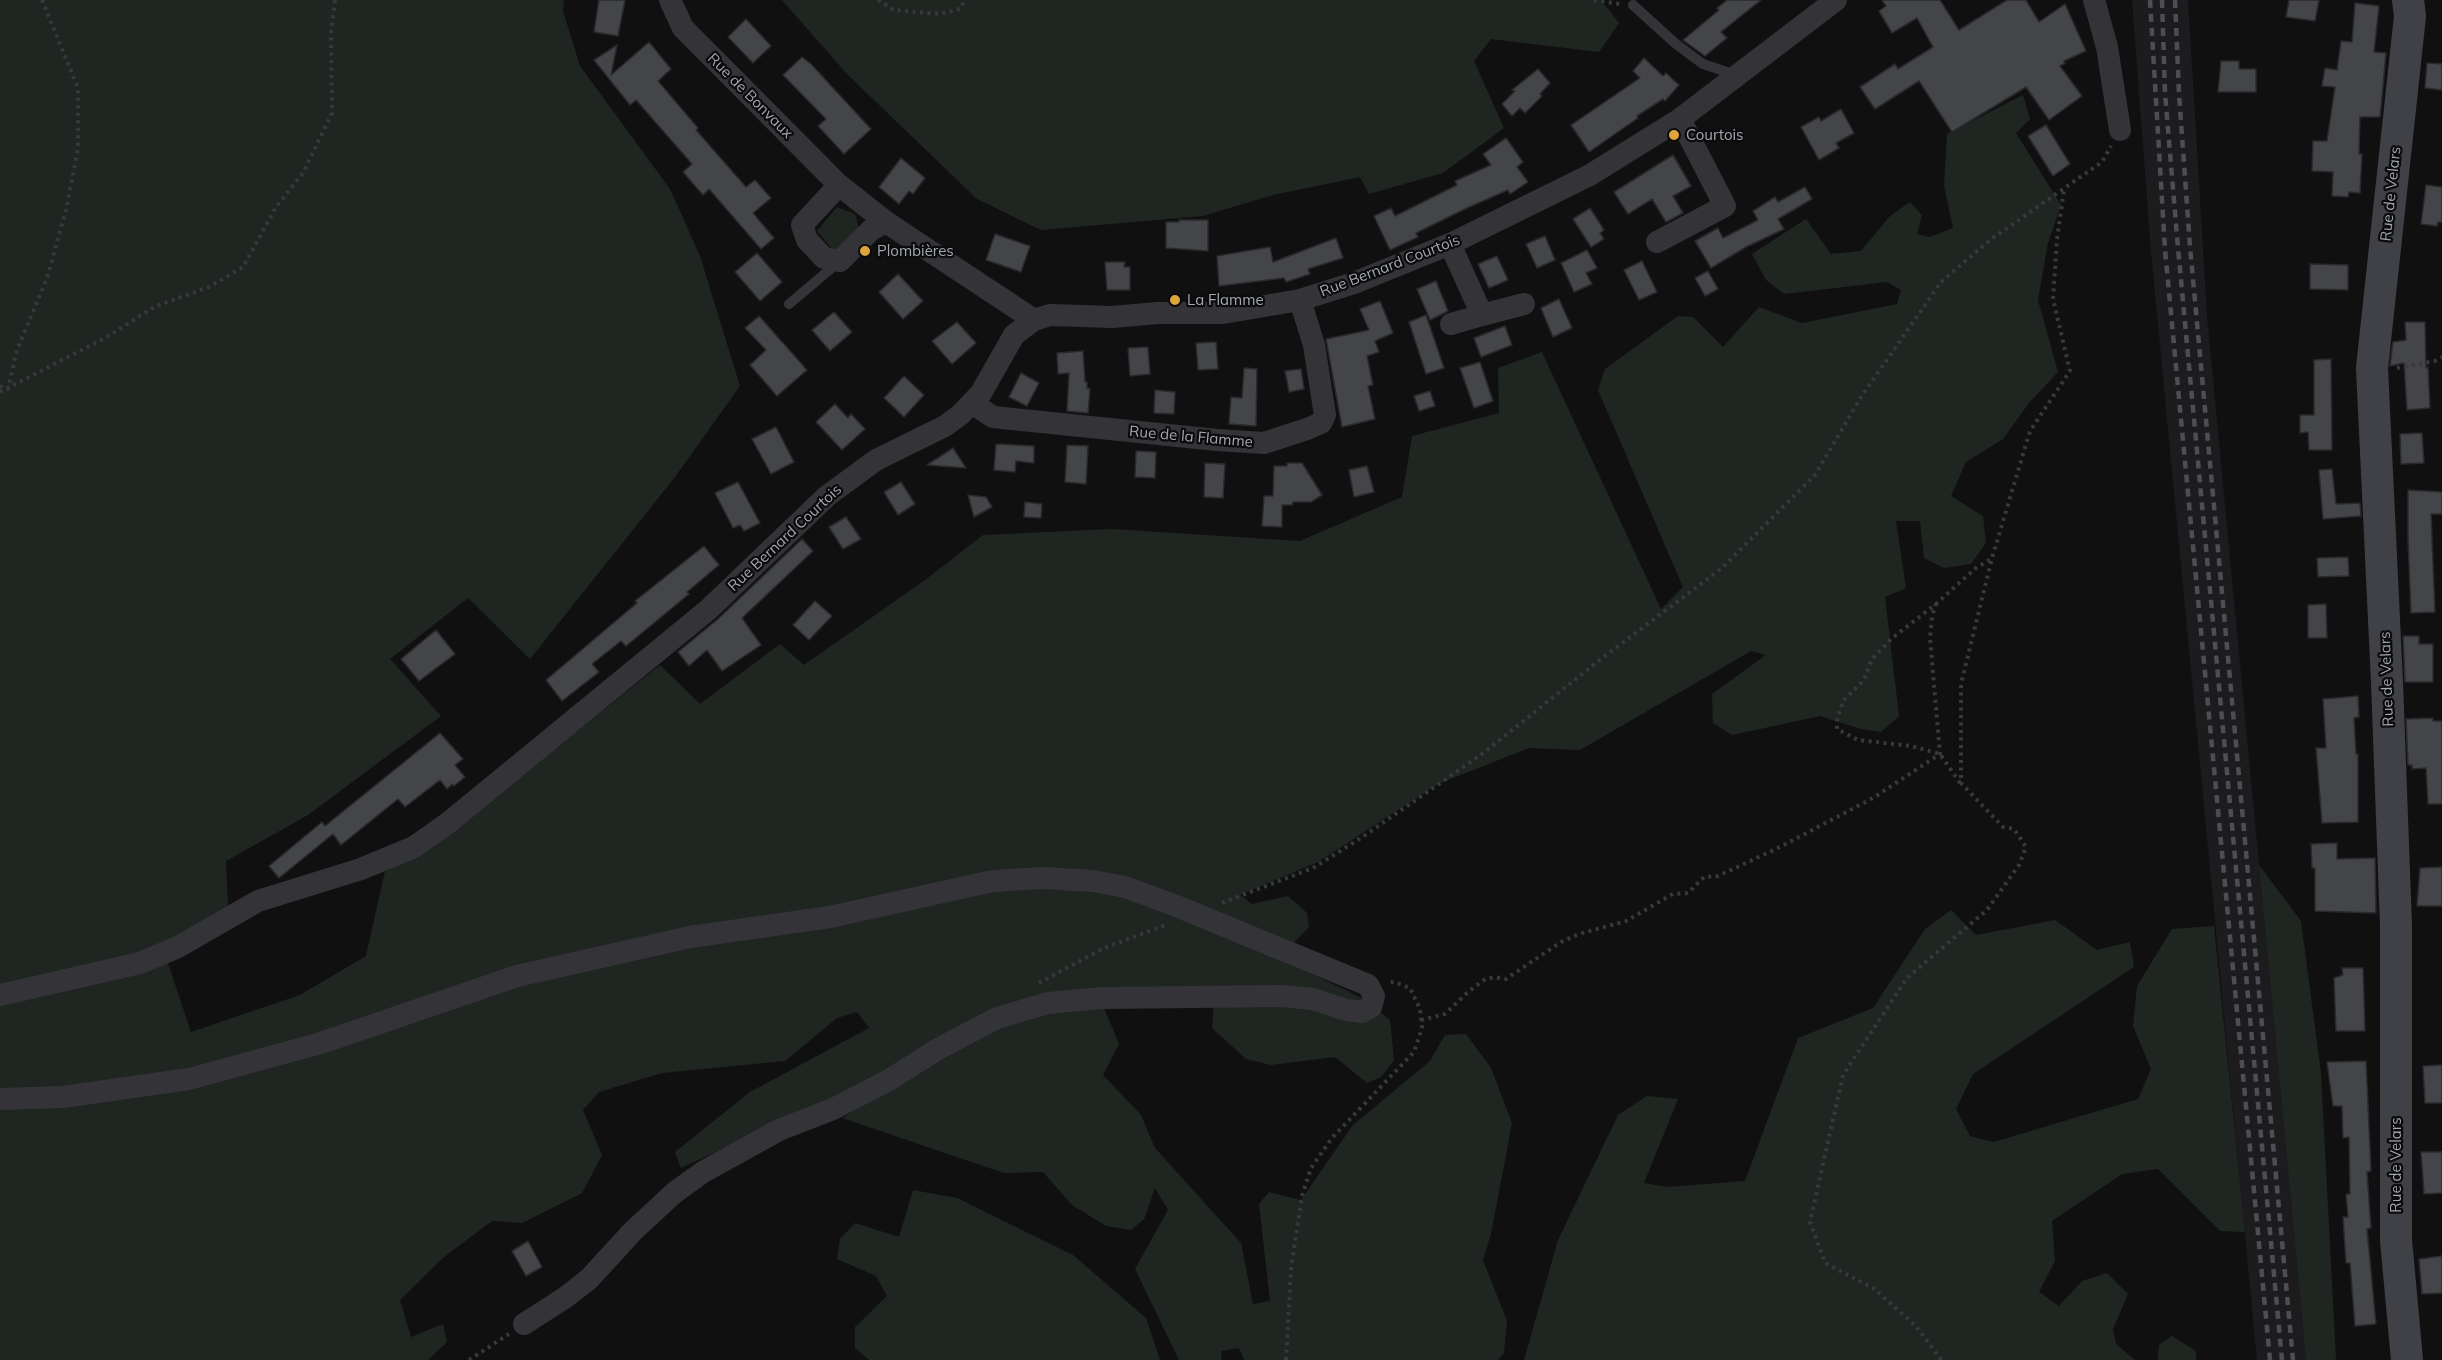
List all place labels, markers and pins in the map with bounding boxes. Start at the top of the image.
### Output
place label: Courtois [1686,126,1744,144]
marker: Courtois [1667,128,1681,142]
place label: Plombières [877,242,954,260]
marker: Plombières [858,244,872,258]
place label: La Flamme [1187,291,1264,309]
marker: La Flamme [1168,293,1182,307]

